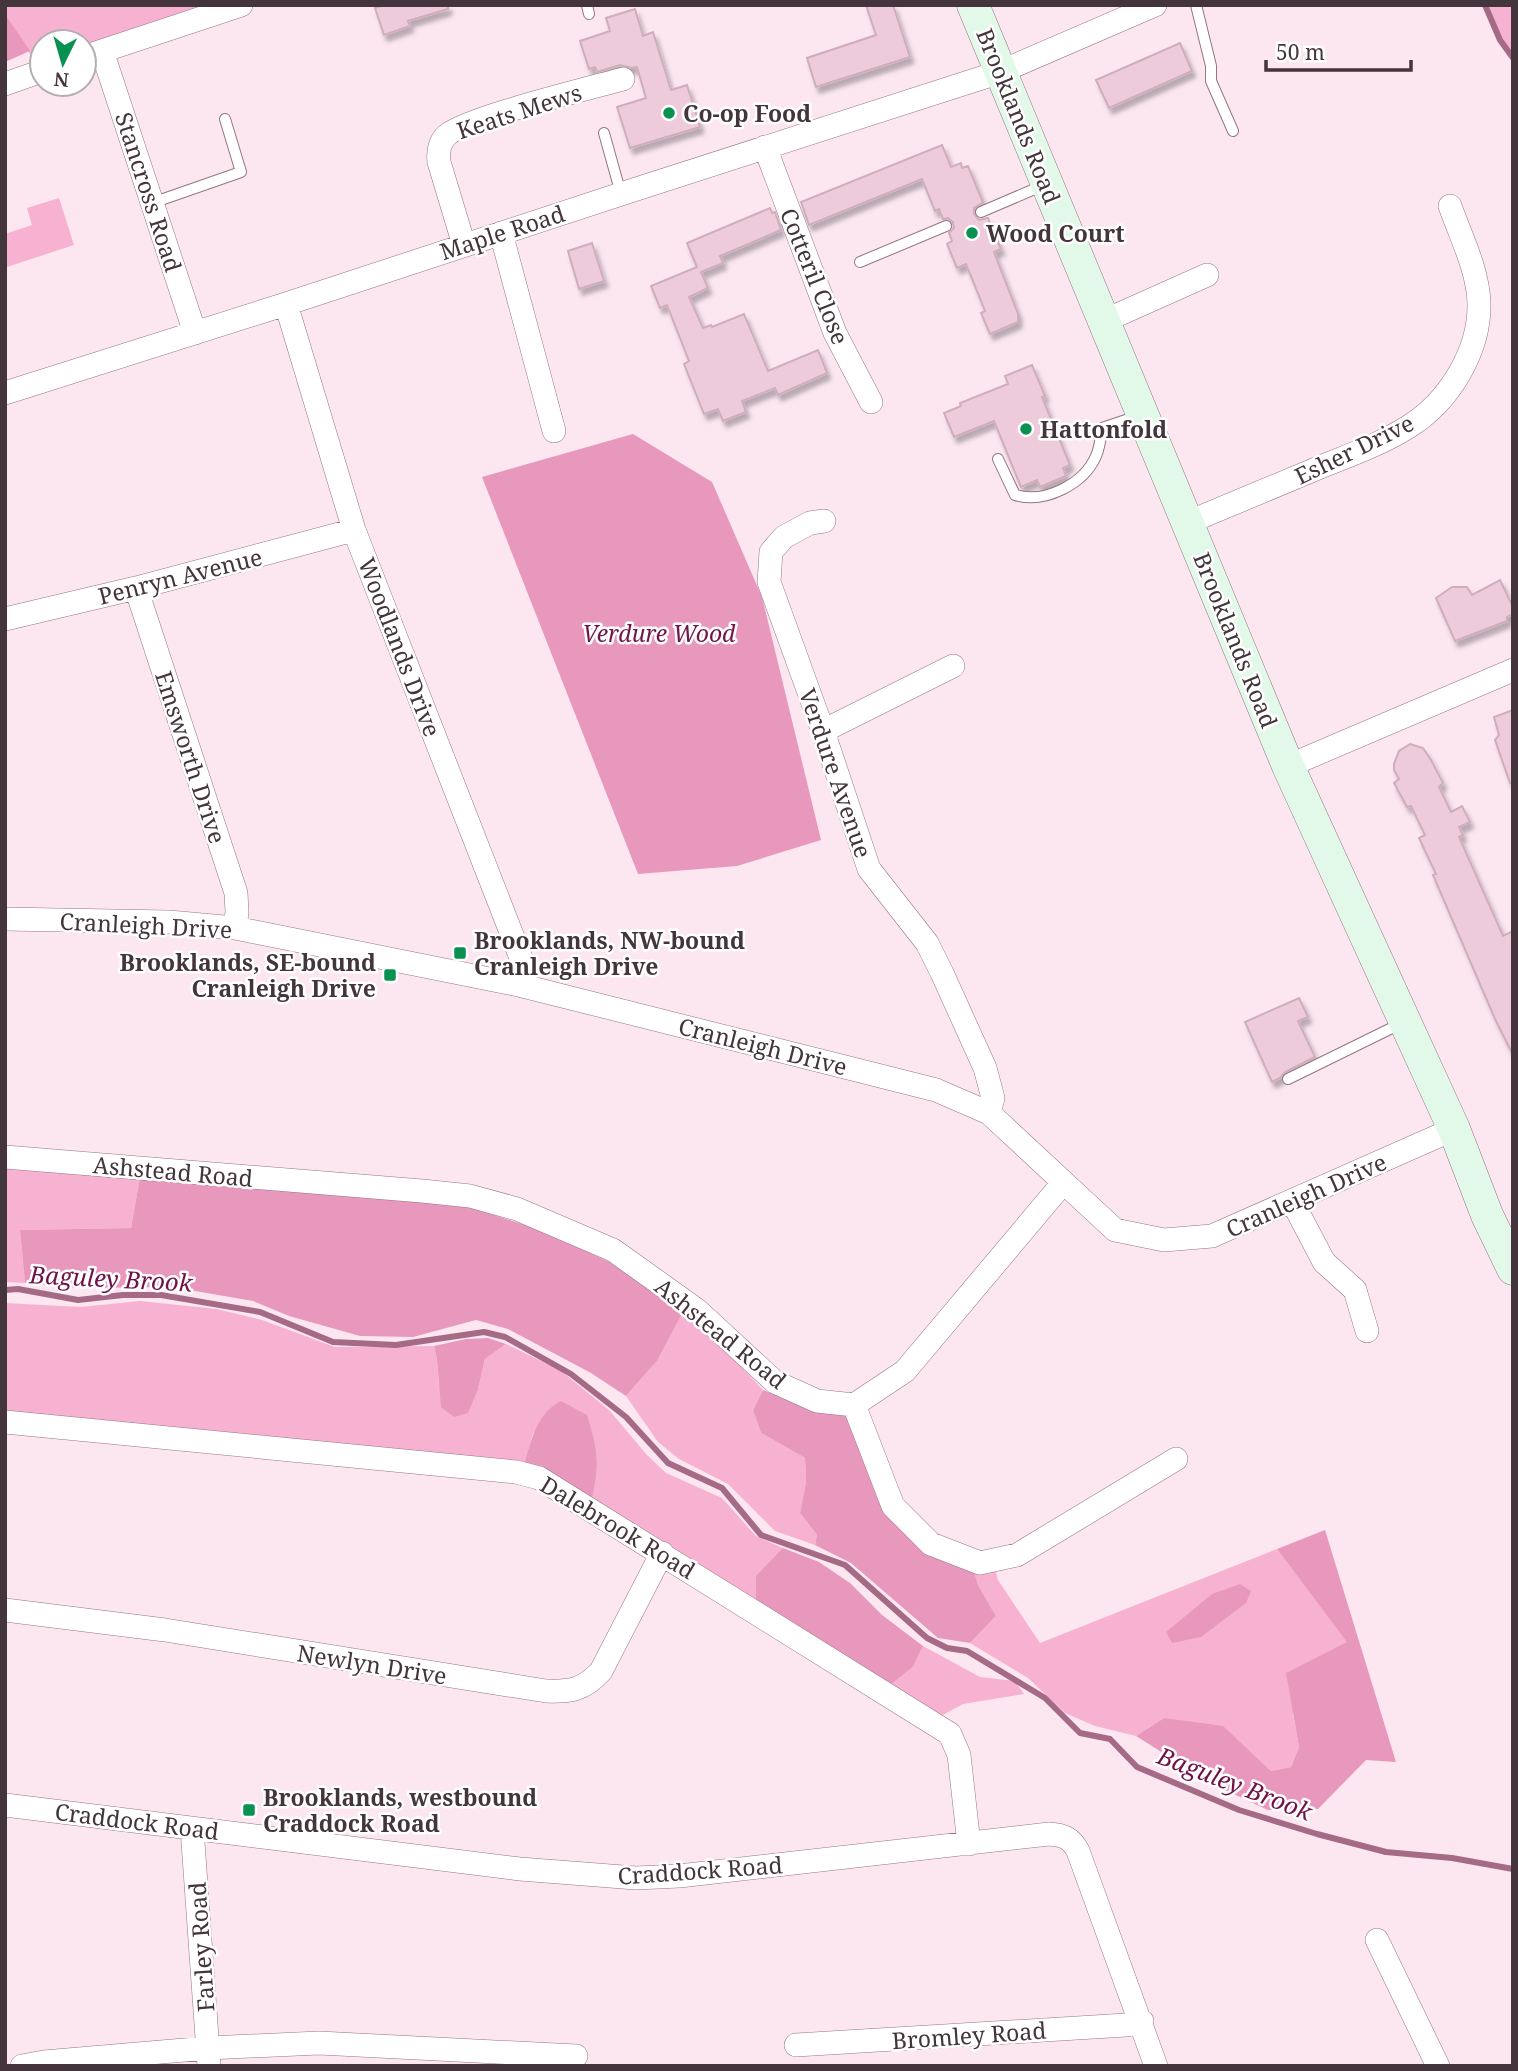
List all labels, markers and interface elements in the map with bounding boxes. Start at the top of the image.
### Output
street label: Brooklands Road [969,23,1069,209]
north arrow [28,28,98,98]
scale bar [1266,28,1411,72]
text: 50 m [1276,38,1325,66]
text: N [53,66,70,94]
street label: Keats Mews [453,76,585,146]
place label: Co-op Food [683,97,811,129]
marker: Co-op Food [661,105,677,121]
street label: Stancross Road [108,108,190,276]
street label: Maple Road [435,197,569,267]
street label: Cotteril Close [773,203,857,349]
place label: Wood Court [986,217,1125,249]
marker: Wood Court [964,225,980,241]
street label: Esher Drive [1289,406,1419,492]
place label: Hattonfold [1040,413,1167,445]
marker: Hattonfold [1018,421,1034,437]
street label: Penryn Avenue [95,540,265,612]
street label: Brooklands Road [1186,547,1286,733]
street label: Woodlands Drive [351,553,449,741]
park label: Verdure Wood [583,617,736,649]
street label: Emsworth Drive [148,667,234,847]
street label: Verdure Avenue [792,684,880,862]
street label: Cranleigh Drive [59,905,233,945]
place label: Brooklands, NW-bound Cranleigh Drive [474,924,745,982]
marker: Brooklands, NW-bound Cranleigh Drive [452,945,468,961]
place label: Brooklands, SE-bound Cranleigh Drive [120,946,376,1004]
marker: Brooklands, SE-bound Cranleigh Drive [382,967,398,983]
street label: Cranleigh Drive [675,1010,851,1082]
street label: Cranleigh Drive [1221,1145,1391,1245]
street label: Ashstead Road [92,1148,254,1194]
water label: Baguley Brook [28,1257,195,1299]
street label: Ashstead Road [649,1270,793,1396]
street label: Dalebrook Road [535,1468,701,1586]
street label: Newlyn Drive [295,1636,449,1692]
water label: Baguley Brook [1152,1738,1318,1828]
place label: Brooklands, westbound Craddock Road [263,1781,537,1839]
street label: Craddock Road [53,1795,221,1847]
marker: Brooklands, westbound Craddock Road [241,1802,257,1818]
street label: Craddock Road [617,1848,783,1892]
street label: Farley Road [180,1881,222,2013]
street label: Bromley Road [891,2014,1047,2056]

